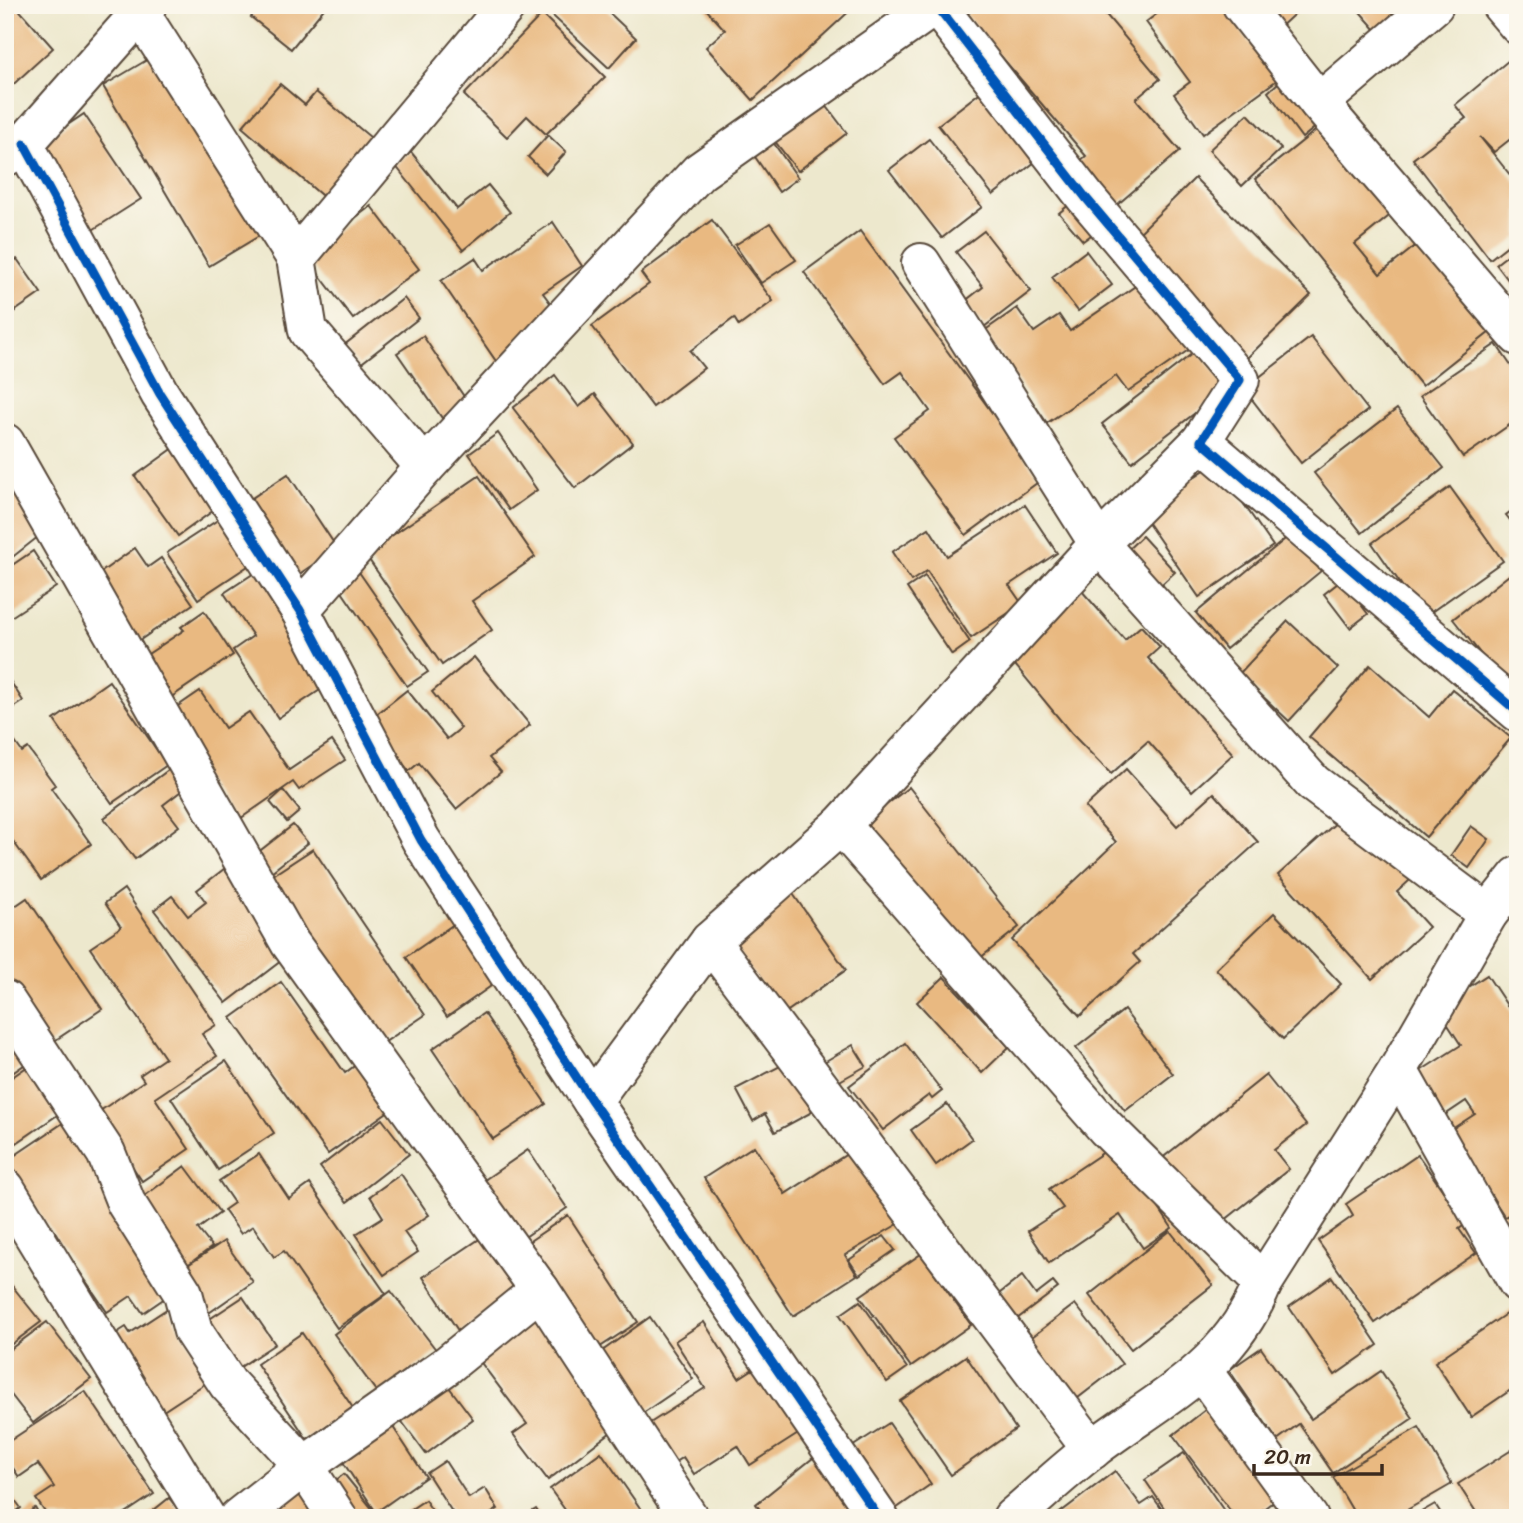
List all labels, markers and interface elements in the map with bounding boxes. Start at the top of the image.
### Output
scale bar [1254,1432,1381,1476]
text: 20 m [1264,1438,1311,1476]

